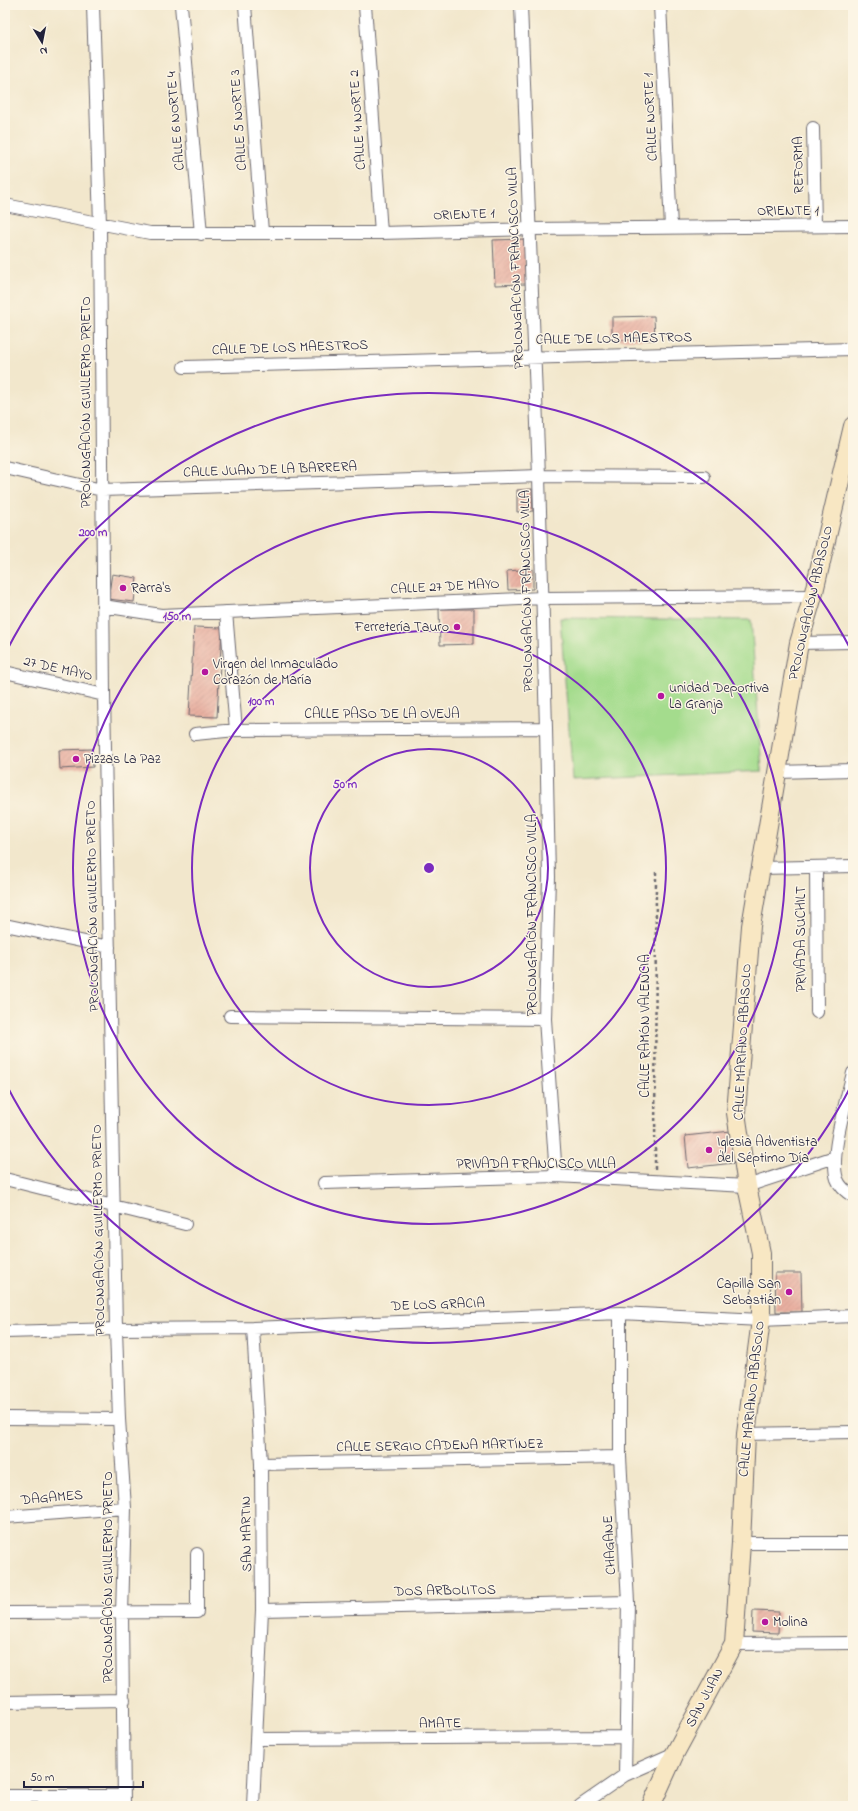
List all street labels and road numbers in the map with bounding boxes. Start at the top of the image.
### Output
street label: CALLE 5 NORTE 3 [225,68,253,171]
street label: CALLE 4 NORTE 2 [344,69,372,171]
street label: CALLE 6 NORTE 4 [161,70,191,172]
street label: CALLE NORTE 1 [638,72,664,162]
street label: REFORMA [788,136,810,194]
street label: PROLONGACIÓN FRANCISCO VILLA [502,167,530,369]
street label: ORIENTE 1 [757,201,819,222]
street label: ORIENTE 1 [433,203,496,227]
street label: PROLONGACIÓN GUILLERMO PRIETO [76,296,97,508]
street label: CALLE DE LOS MAESTROS [536,327,692,351]
street label: CALLE DE LOS MAESTROS [211,335,369,361]
street label: CALLE JUAN DE LA BARRERA [183,456,357,484]
street label: PROLONGACIÓN FRANCISCO VILLA [515,490,539,692]
street label: PROLONGACIÓN ABASOLO [783,524,839,682]
street label: CALLE 27 DE MAYO [390,574,500,600]
street label: 27 DE MAYO [21,651,95,687]
street label: CALLE PASO DE LA OVEJA [304,704,460,725]
street label: PROLONGACIÓN GUILLERMO PRIETO [81,800,105,1012]
street label: PROLONGACIÓN FRANCISCO VILLA [522,814,543,1016]
street label: PRIVADA SUCHILT [791,886,812,992]
street label: CALLE RAMÓN VALENCIA [635,954,656,1098]
street label: CALLE MARIANO ABASOLO [728,963,758,1121]
street label: PROLONGACIÓN GUILLERMO PRIETO [87,1124,111,1336]
street label: PRIVADA FRANCISCO VILLA [456,1154,616,1175]
street label: DE LOS GRACIA [390,1293,485,1317]
street label: CALLE MARIANO ABASOLO [733,1320,771,1478]
street label: CALLE SERGIO CADENA MARTÍNEZ [336,1434,544,1458]
street label: PROLONGACIÓN GUILLERMO PRIETO [98,1471,119,1683]
street label: DAGAMES [19,1485,84,1511]
street label: SAN MARTIN [236,1496,258,1572]
street label: CHAGANE [598,1515,622,1575]
street label: DOS ARBOLITOS [393,1580,496,1602]
street label: SAN JUAN [681,1665,729,1731]
street label: AMATE [419,1713,461,1735]

